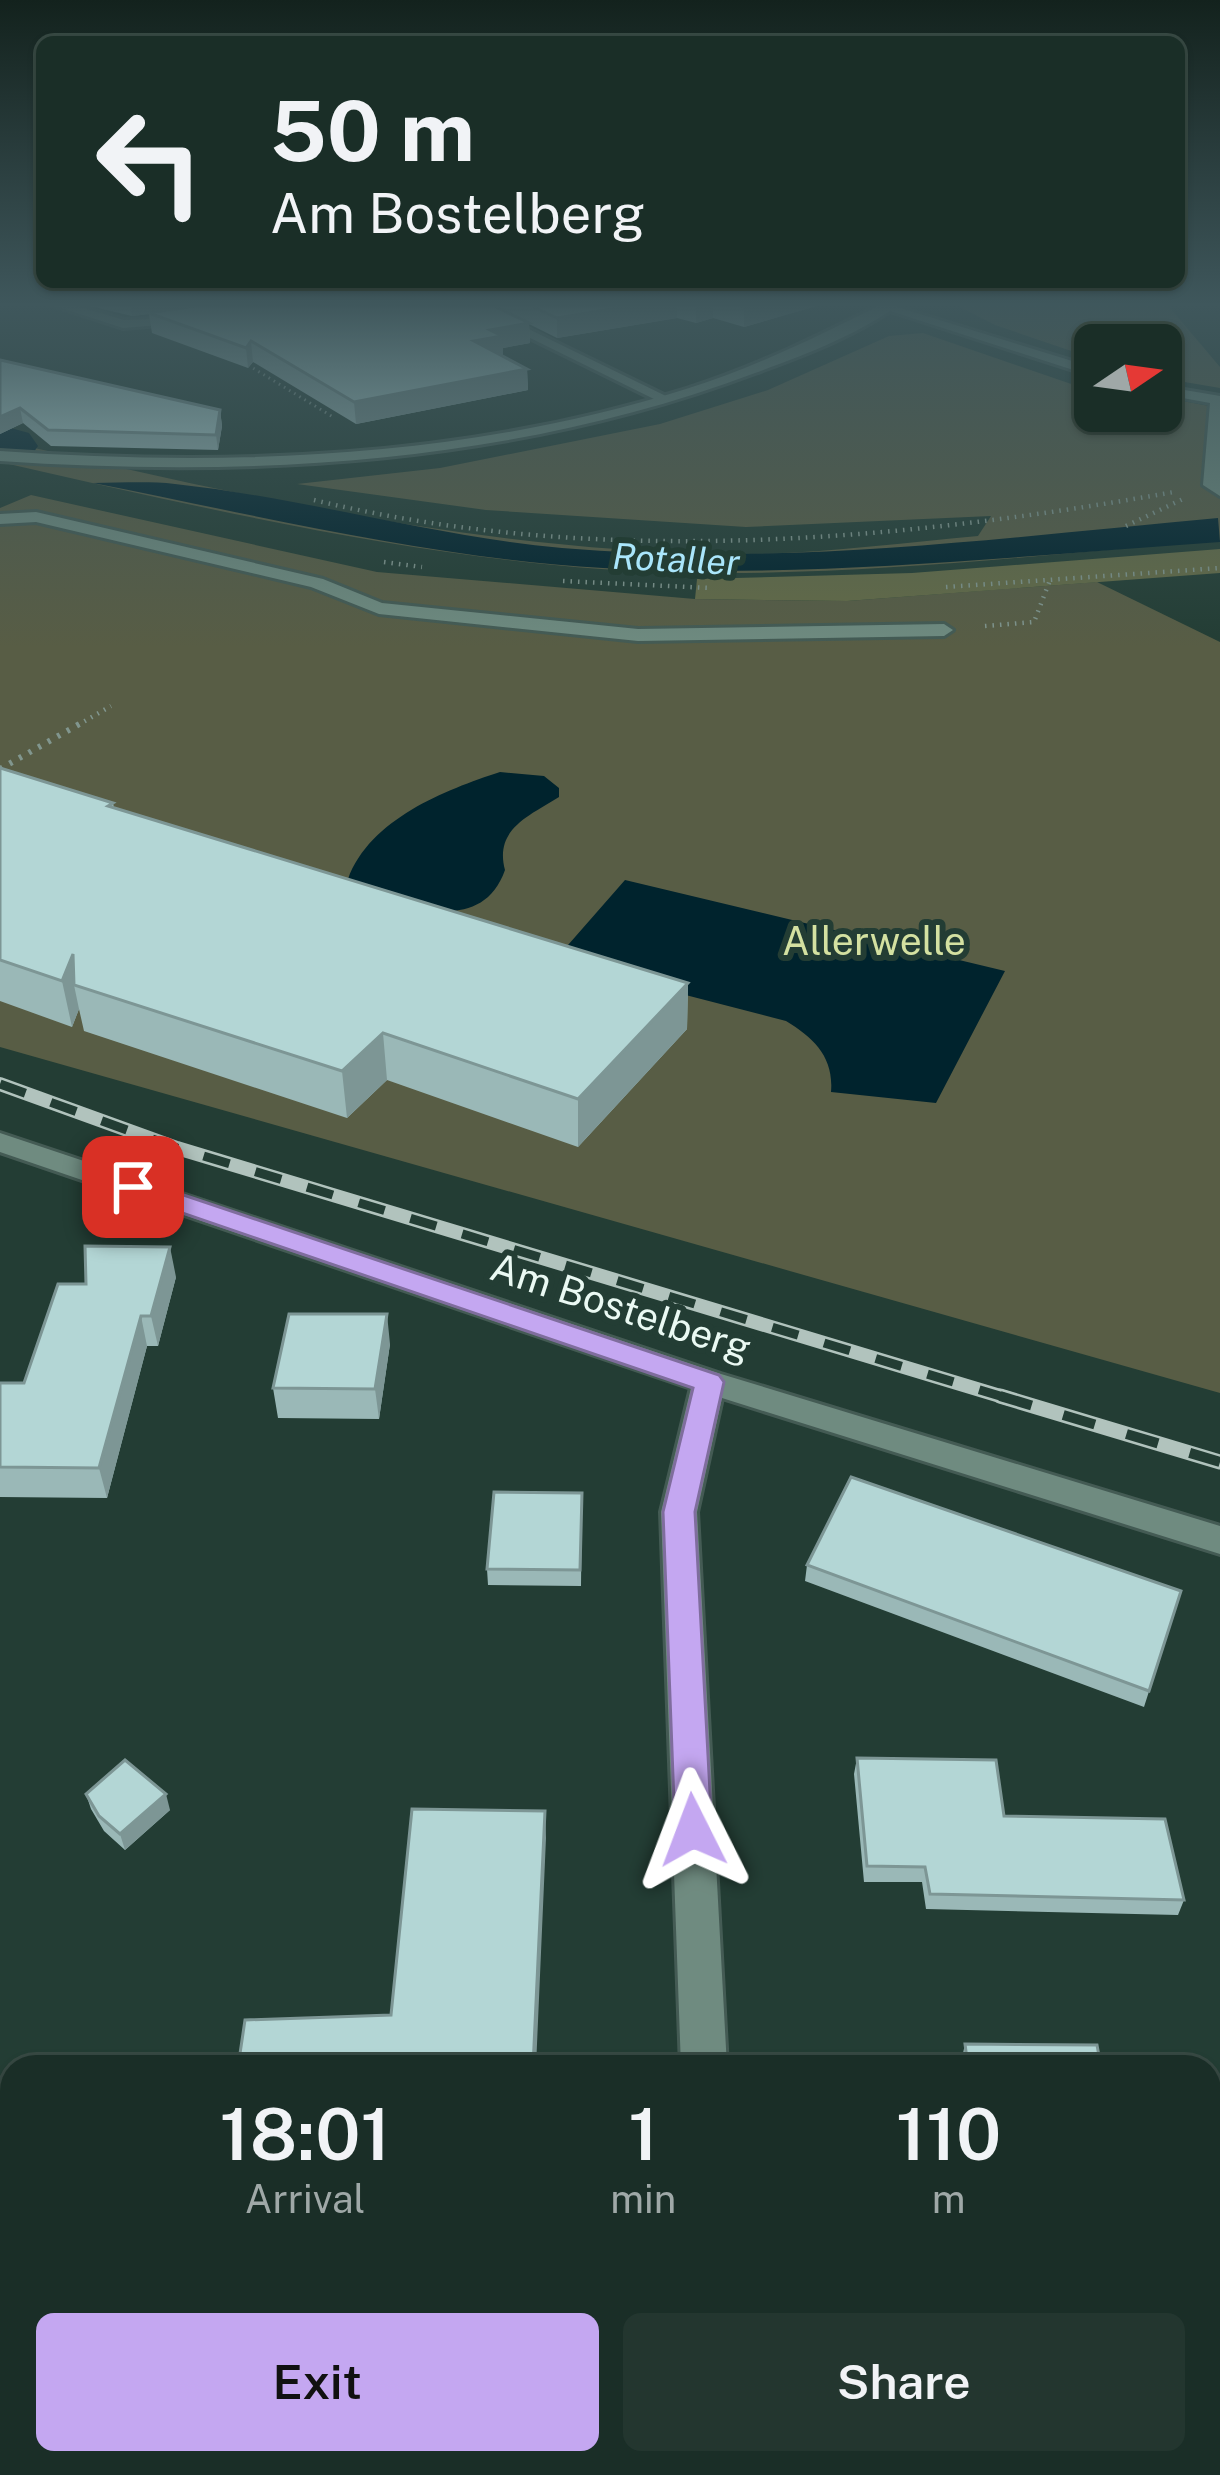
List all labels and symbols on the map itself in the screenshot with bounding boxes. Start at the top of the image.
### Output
north arrow [1074,324,1182,432]
water label: Rotaller [611,535,741,583]
park label: Allerwelle [782,918,966,964]
pin [82,1136,184,1238]
street label: Am Bostelberg [485,1243,757,1371]
position arrow [630,1767,756,1893]

